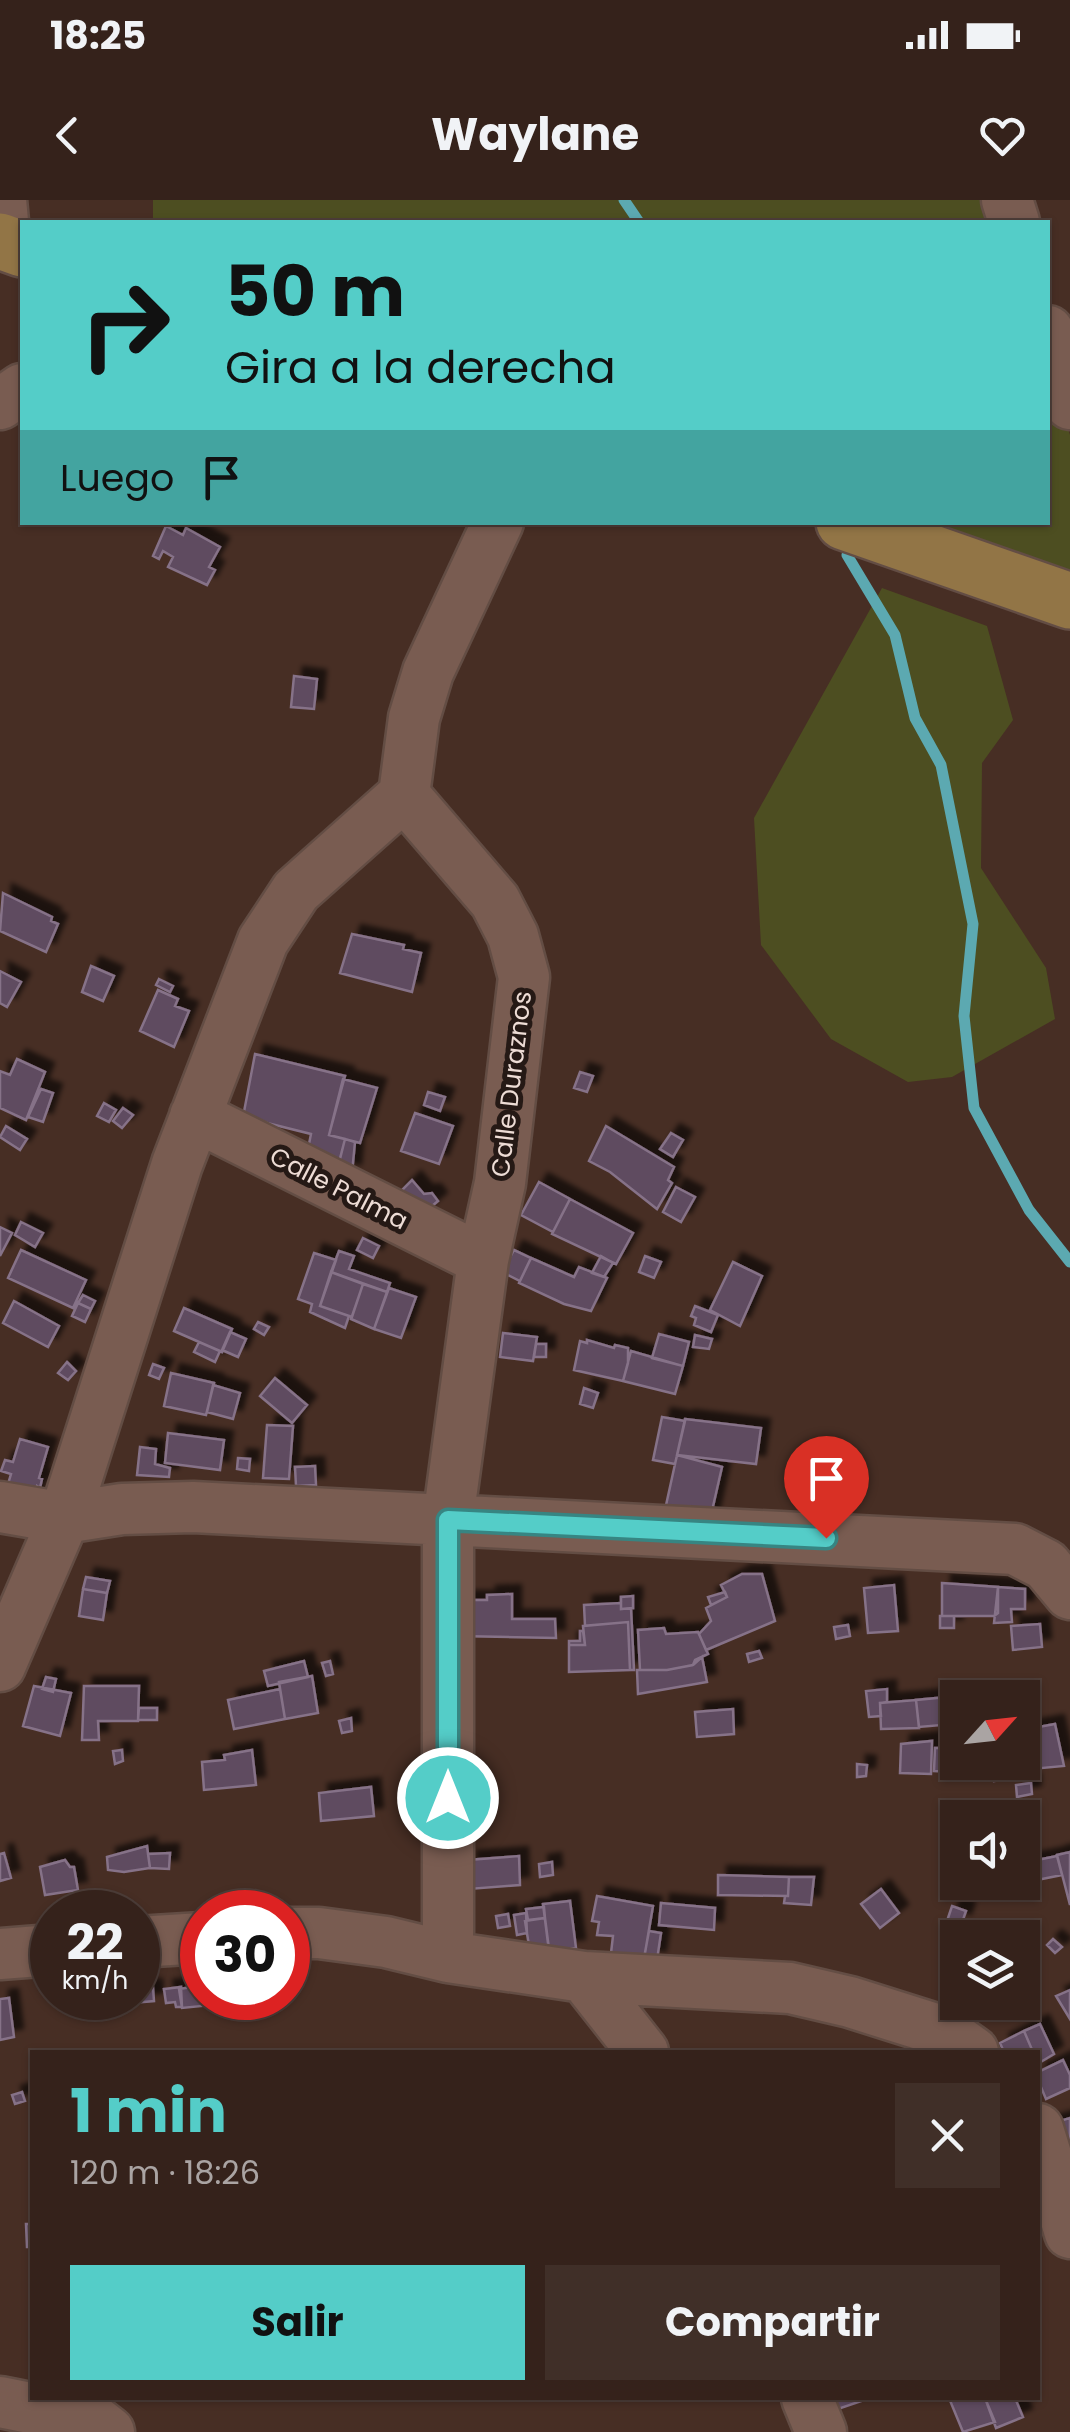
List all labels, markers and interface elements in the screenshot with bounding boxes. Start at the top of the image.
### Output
text: 18:25 [50,9,146,62]
text: Waylane [431,103,639,166]
icon: back [40,108,95,163]
icon: heart [975,108,1030,163]
text: 50 m [225,242,405,341]
icon: right [60,260,190,390]
text: Gira a la derecha [225,336,616,399]
icon: arrive [194,450,249,505]
text: Luego [60,451,174,504]
street label: Calle Duraznos [483,989,540,1179]
street label: Calle Palma [264,1139,414,1238]
pin [784,1436,869,1539]
icon: arrive [799,1451,854,1506]
north arrow [940,1680,1040,1780]
map controls [940,1680,1040,2020]
position arrow [396,1746,500,1850]
button: sound [940,1800,1040,1900]
speed limit sign: 30 [180,1890,310,2020]
text: 22 [66,1907,124,1978]
button: layers [940,1920,1040,2020]
text: km/h [62,1963,128,1998]
text: 1 min [70,2069,227,2153]
button: close [895,2083,1000,2188]
text: 120 m · 18:26 [70,2150,260,2195]
button: Salir [70,2265,525,2380]
button: Compartir [545,2265,1000,2380]

